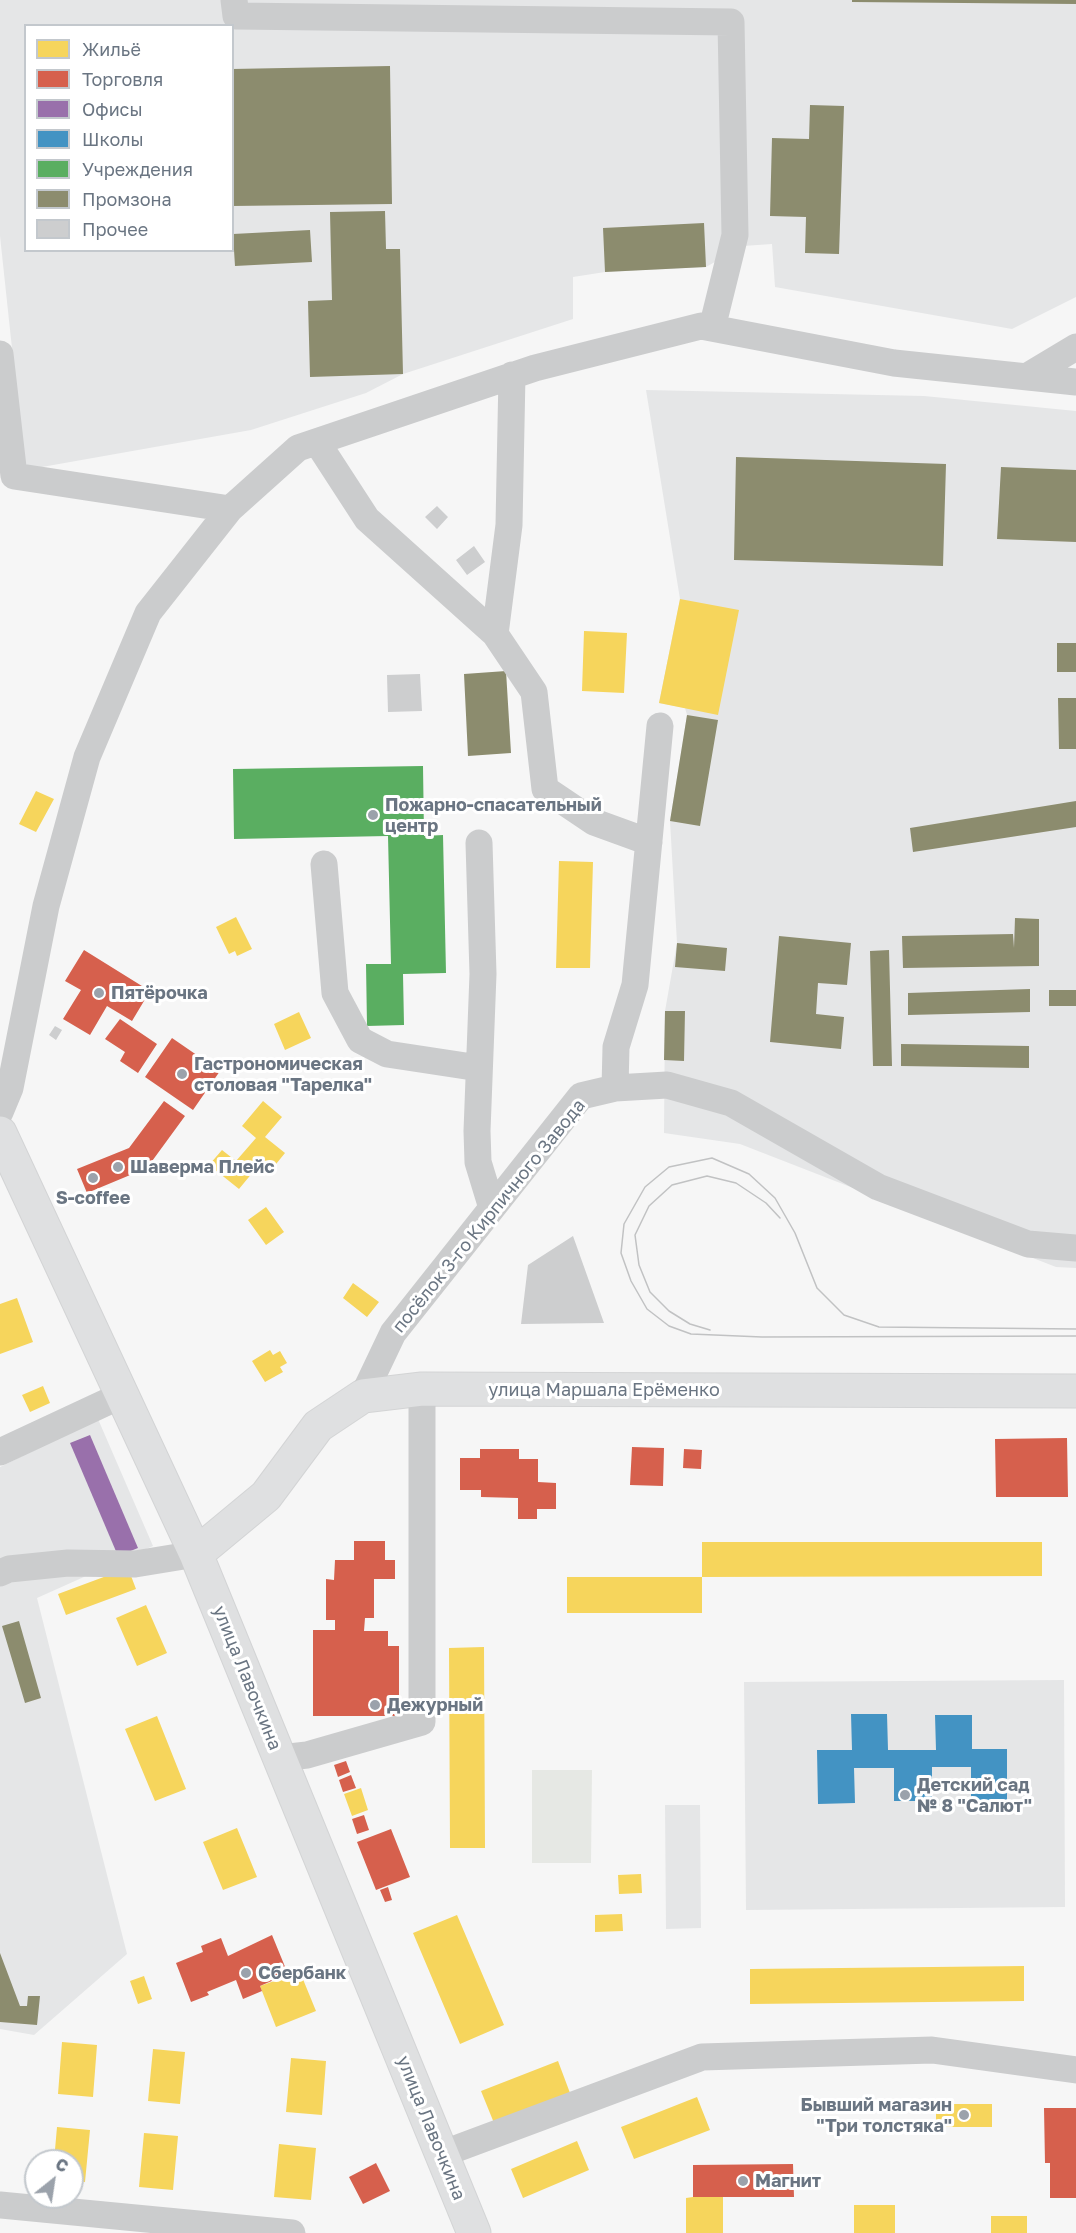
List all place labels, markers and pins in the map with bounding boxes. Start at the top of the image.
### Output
place label: Пожарно-спасательный центр [385,794,602,836]
marker: Пожарно-спасательный центр [366,808,380,822]
place label: Пятёрочка [111,982,208,1004]
marker: Пятёрочка [92,986,106,1000]
place label: Гастрономическая столовая "Тарелка" [194,1053,372,1096]
marker: Гастрономическая столовая "Тарелка" [175,1067,189,1081]
place label: Шаверма Плейс [130,1156,275,1178]
marker: Шаверма Плейс [111,1160,125,1174]
marker: S-coffee [86,1171,100,1185]
place label: S-coffee [56,1187,130,1209]
place label: Дежурный [387,1694,483,1716]
marker: Дежурный [368,1698,382,1712]
place label: Детский сад № 8 "Салют" [917,1774,1032,1816]
marker: Детский сад № 8 "Салют" [898,1788,912,1802]
place label: Сбербанк [258,1962,346,1984]
marker: Сбербанк [239,1966,253,1980]
place label: Бывший магазин "Три толстяка" [800,2094,952,2136]
marker: Бывший магазин "Три толстяка" [957,2108,971,2122]
place label: Магнит [755,2170,821,2192]
marker: Магнит [736,2174,750,2188]

